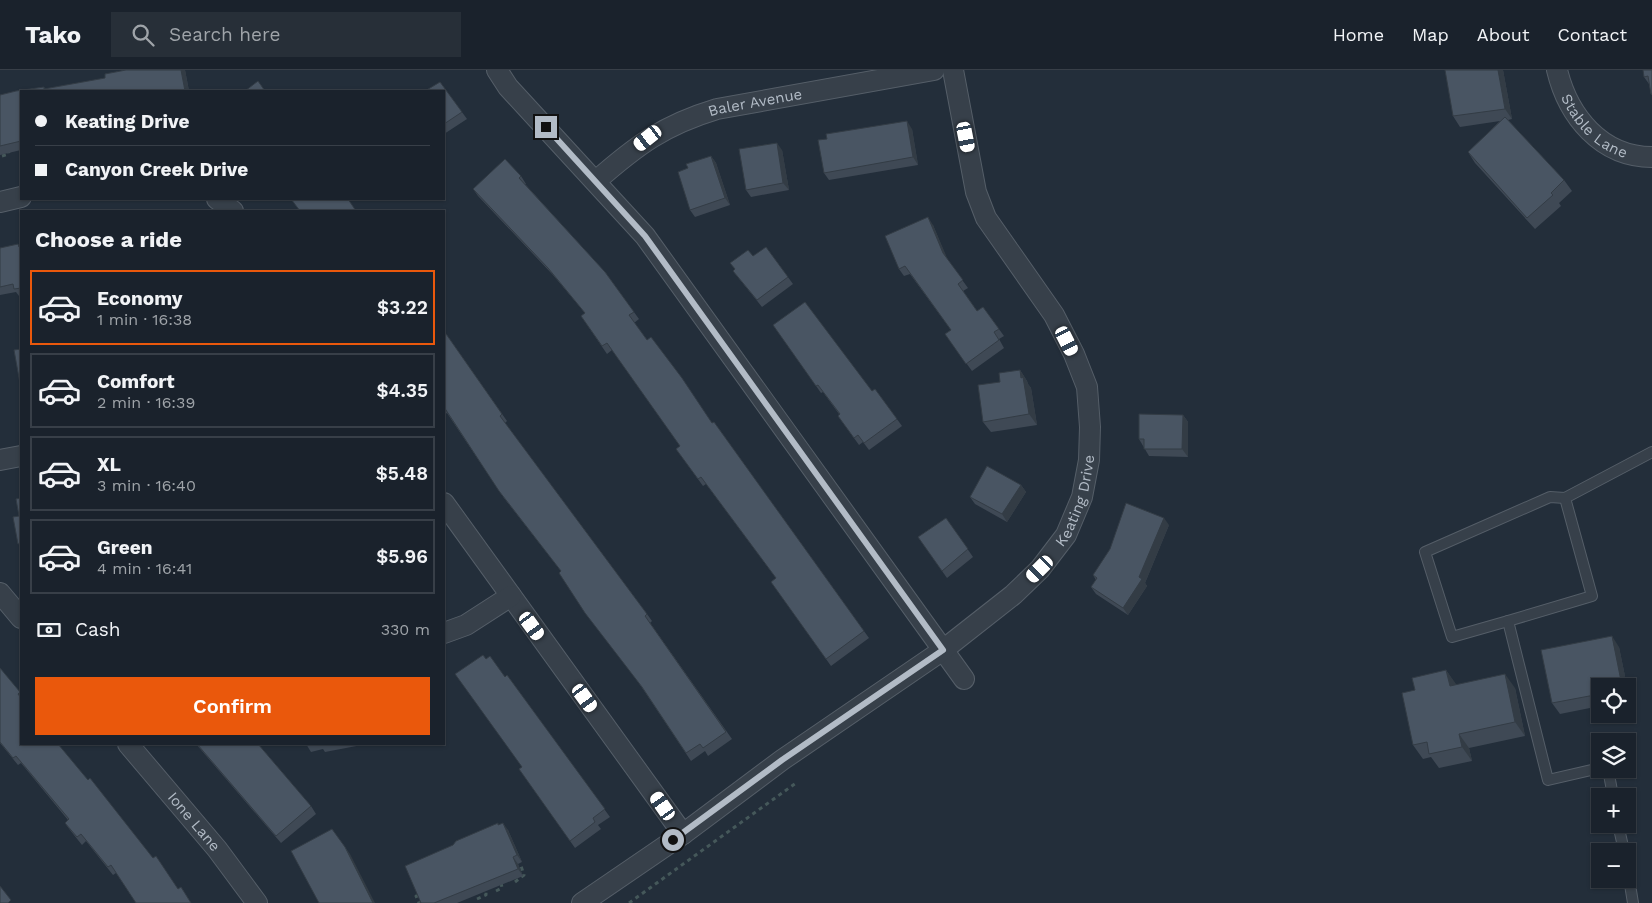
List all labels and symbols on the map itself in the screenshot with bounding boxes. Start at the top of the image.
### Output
street label: Baler Avenue [706,85,804,120]
street label: Stable Lane [1557,91,1630,162]
route end [535,116,557,138]
car [955,121,976,153]
car [631,123,664,153]
car [1053,324,1080,358]
street label: Keating Drive [1051,455,1098,550]
car [1024,553,1055,585]
car [517,609,546,643]
car [570,681,599,715]
street label: Ione Lane [164,789,224,855]
car [648,789,677,823]
route start [662,829,684,851]

